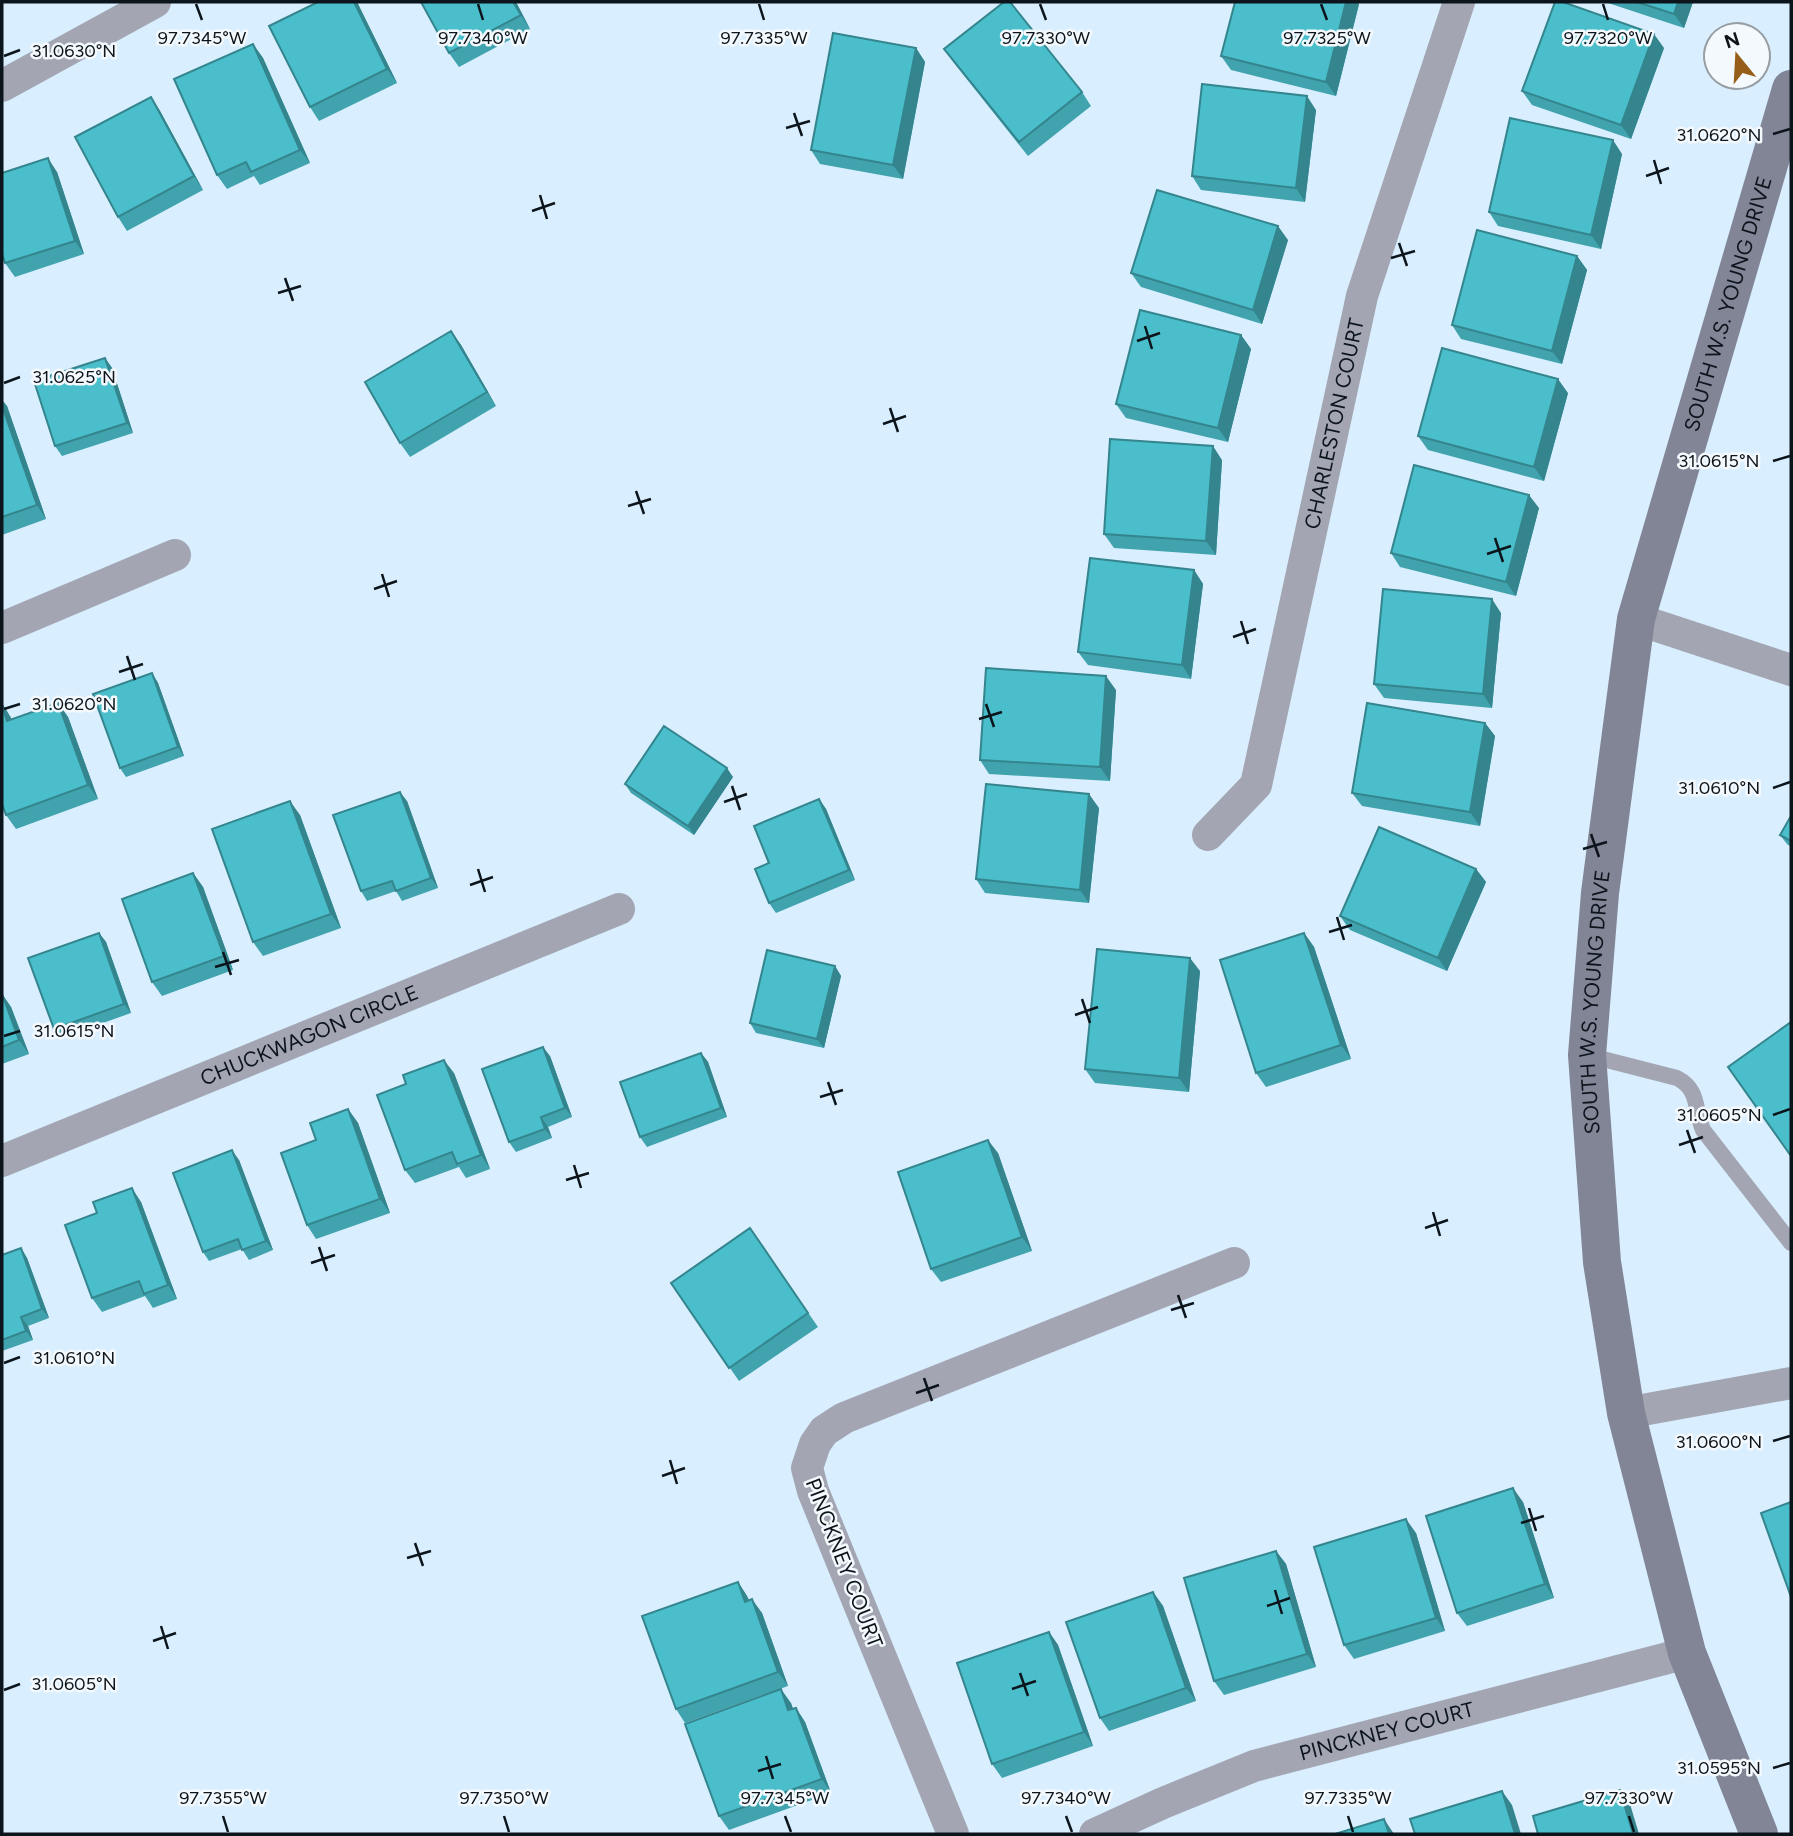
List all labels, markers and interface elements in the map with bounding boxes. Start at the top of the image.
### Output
north arrow [1702,21,1772,91]
text: 97.7345°W [158,27,247,49]
text: 97.7340°W [438,27,529,49]
text: 97.7335°W [720,27,808,49]
text: 97.7330°W [1002,27,1091,49]
text: 97.7325°W [1283,27,1371,49]
text: 97.7320°W [1564,27,1653,49]
text: N [1721,27,1742,54]
text: 31.0630°N [32,40,116,62]
text: 31.0620°N [1677,124,1761,146]
street label: SOUTH W.S. YOUNG DRIVE [1678,173,1777,434]
street label: CHARLESTON COURT [1299,316,1369,531]
text: 31.0625°N [32,366,116,388]
text: 31.0615°N [1678,450,1760,472]
text: 31.0620°N [32,693,116,715]
text: 31.0610°N [1678,777,1760,799]
street label: SOUTH W.S. YOUNG DRIVE [1574,868,1615,1135]
street label: CHUCKWAGON CIRCLE [196,979,422,1091]
text: 31.0615°N [33,1020,115,1042]
text: 31.0605°N [1676,1104,1762,1126]
text: 31.0610°N [33,1347,115,1369]
text: 31.0600°N [1676,1431,1762,1453]
street label: PINCKNEY COURT [801,1475,888,1651]
text: 31.0605°N [31,1673,117,1695]
street label: PINCKNEY COURT [1296,1696,1477,1766]
text: 31.0595°N [1677,1757,1761,1779]
text: 97.7355°W [179,1787,268,1809]
text: 97.7350°W [460,1787,549,1809]
text: 97.7345°W [741,1787,830,1809]
text: 97.7340°W [1021,1787,1112,1809]
text: 97.7335°W [1304,1787,1392,1809]
text: 97.7330°W [1585,1787,1674,1809]

